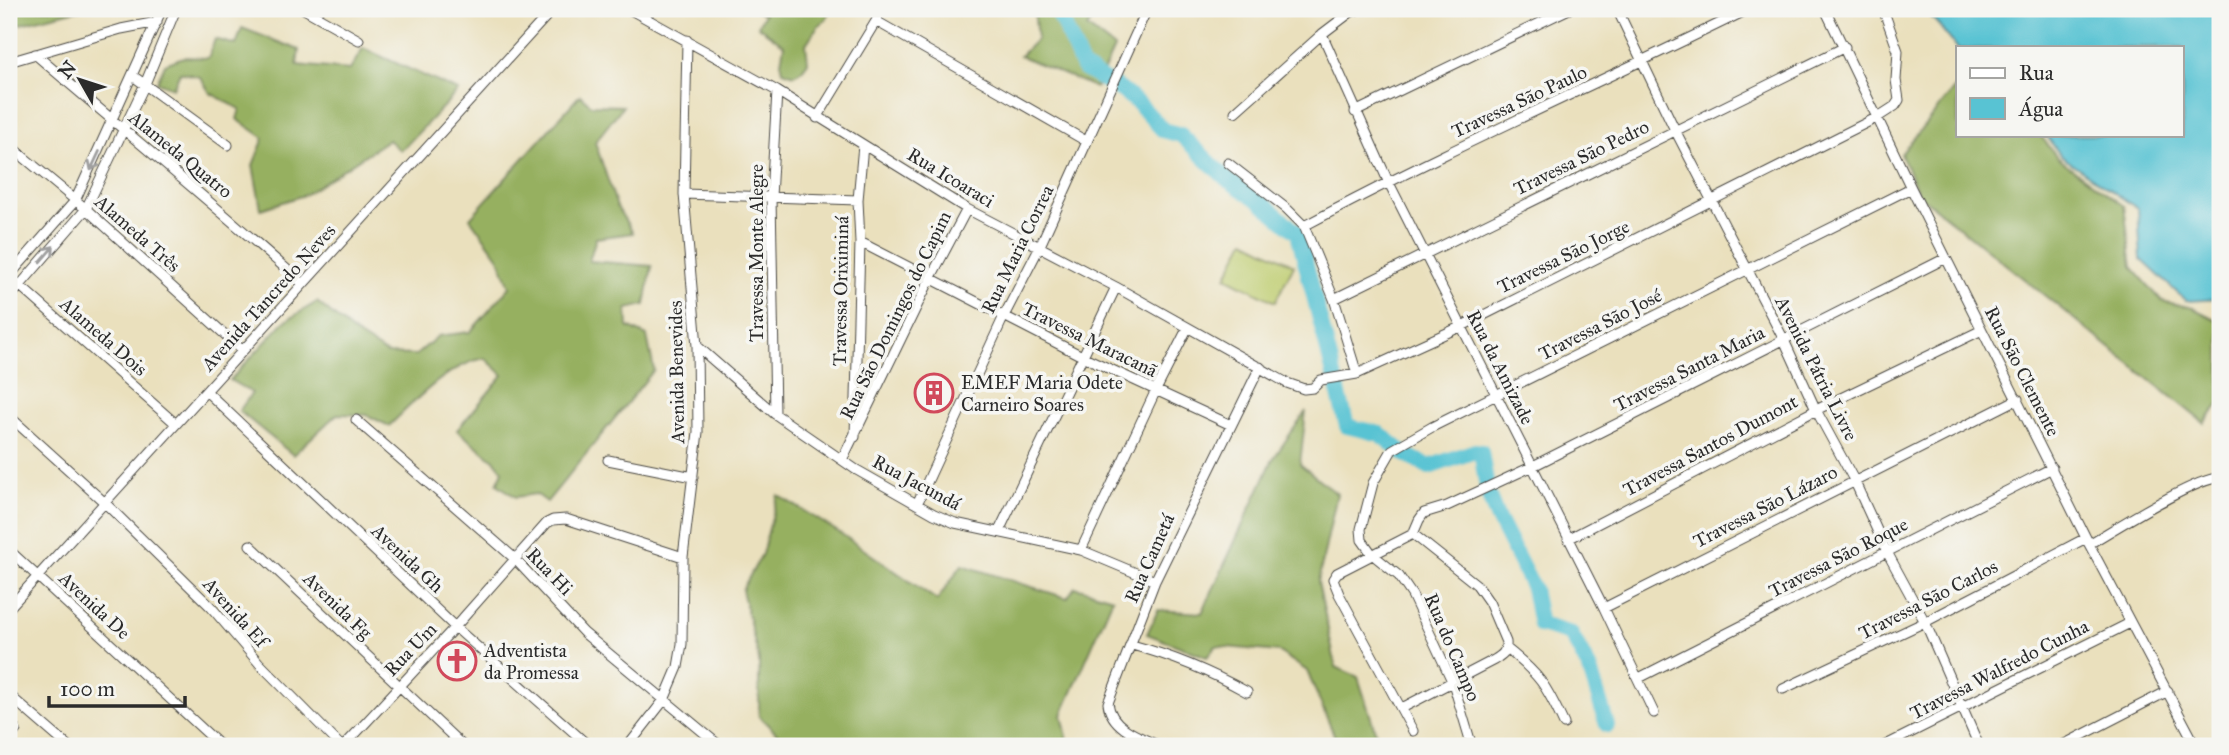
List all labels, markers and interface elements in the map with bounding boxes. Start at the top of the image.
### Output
north arrow [46,46,116,116]
legend [1956,46,2184,136]
text: N [53,56,81,83]
street label: Travessa São Paulo [1448,60,1591,143]
text: Rua [2019,60,2054,86]
text: Água [2018,96,2063,122]
street label: Alameda Quatro [124,105,237,203]
street label: Travessa São Pedro [1510,115,1653,200]
street label: Rua Icoaraci [903,142,998,212]
one-way arrow [87,150,101,171]
street label: Travessa Monte Alegre [745,164,769,342]
street label: Rua Maria Correa [976,180,1059,317]
street label: Alameda Três [89,189,185,277]
street label: Rua São Domingos do Capim [835,207,957,424]
street label: Travessa Oriximiná [828,215,853,366]
street label: Travessa São Jorge [1493,215,1633,299]
street label: Avenida Tancredo Neves [196,219,340,376]
one-way arrow [39,245,55,263]
street label: Travessa São José [1535,284,1666,366]
street label: Avenida Pátria Livre [1770,291,1863,444]
street label: Alameda Dois [55,292,152,381]
street label: Travessa Maracanã [1018,297,1162,383]
street label: Avenida Benevides [664,300,689,445]
street label: Rua São Clemente [1980,302,2065,440]
street label: Rua da Amizade [1462,306,1539,428]
street label: Travessa Santa Maria [1610,320,1769,416]
place label: EMEF Maria Odete Carneiro Soares [961,371,1123,416]
building icon: EMEF Maria Odete Carneiro Soares [913,372,955,414]
street label: Travessa Santos Dumont [1619,389,1802,501]
street label: Rua Jacundá [868,450,966,517]
street label: Travessa São Lázaro [1689,460,1841,553]
street label: Rua Cametá [1120,509,1180,606]
street label: Travessa São Roque [1765,512,1912,603]
street label: Avenida Gh [366,518,449,598]
street label: Rua Hi [522,543,578,600]
street label: Travessa São Carlos [1855,554,2002,644]
street label: Avenida De [54,566,135,644]
street label: Avenida Fg [297,566,377,645]
street label: Avenida Ef [198,572,275,654]
street label: Rua do Campo [1419,590,1486,705]
street label: Travessa Walfredo Cunha [1906,614,2093,724]
street label: Rua Um [379,618,442,681]
place label: Adventista da Promessa [483,639,580,684]
church icon: Adventista da Promessa [436,640,478,682]
scale bar [49,664,186,708]
text: 100 m [60,676,115,702]

